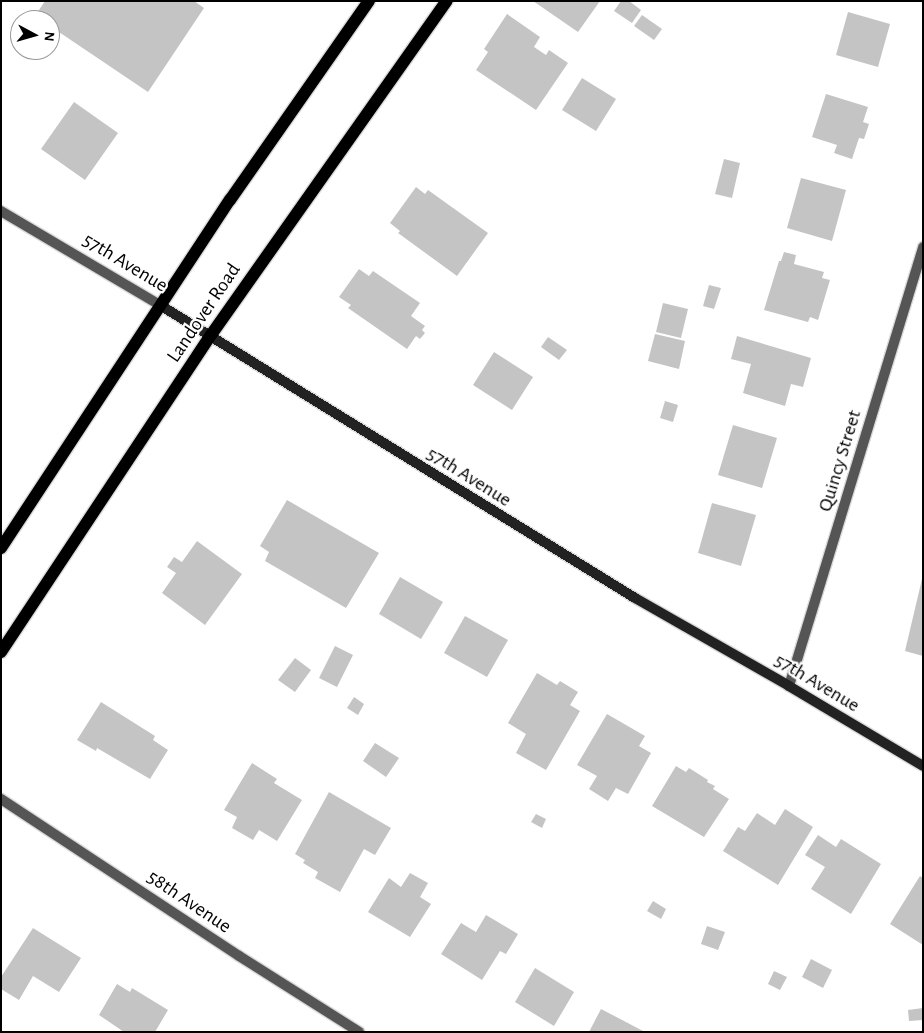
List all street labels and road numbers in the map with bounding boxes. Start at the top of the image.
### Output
street label: 57th Avenue [78,228,172,298]
street label: Landover Road [162,259,246,367]
street label: Quincy Street [813,407,867,515]
street label: 57th Avenue [422,442,516,512]
street label: 57th Avenue [770,648,864,718]
street label: 58th Avenue [142,865,236,939]

